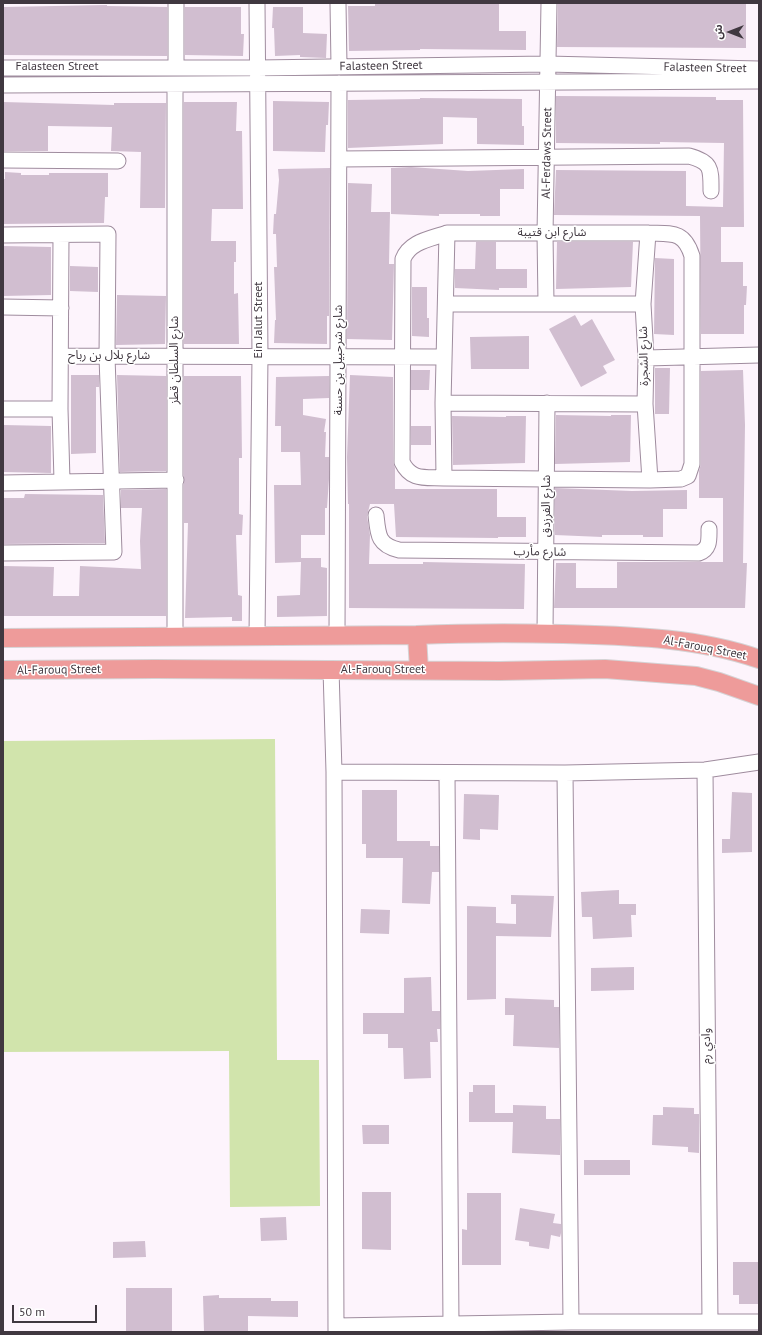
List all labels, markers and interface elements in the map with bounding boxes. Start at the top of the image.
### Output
north arrow [710,12,750,52]
text: ش [711,24,725,40]
street label: Falasteen Street [339,58,423,74]
street label: Falasteen Street [15,60,99,74]
street label: Falasteen Street [663,60,747,76]
street label: Al-Ferdaws Street [539,107,555,199]
street label: شارع ابن قتيبة [518,226,586,240]
street label: Ein Jalut Street [252,282,266,358]
street label: شارع شرحبيل بن حسنة [332,305,346,415]
street label: شارع السلطان قطز [168,316,182,404]
street label: شارع الشجرة [636,326,652,386]
street label: شارع بلال بن رباح [68,349,150,363]
street label: شارع الفرزدق [540,475,554,537]
street label: شارع مأرب [514,544,566,560]
street label: Al-Farouq Street [662,633,748,663]
street label: Al-Farouq Street [17,662,101,678]
street label: Al-Farouq Street [341,663,425,677]
street label: وادي رم [700,1028,714,1064]
scale bar [14,1297,99,1323]
text: 50 m [19,1304,45,1319]

